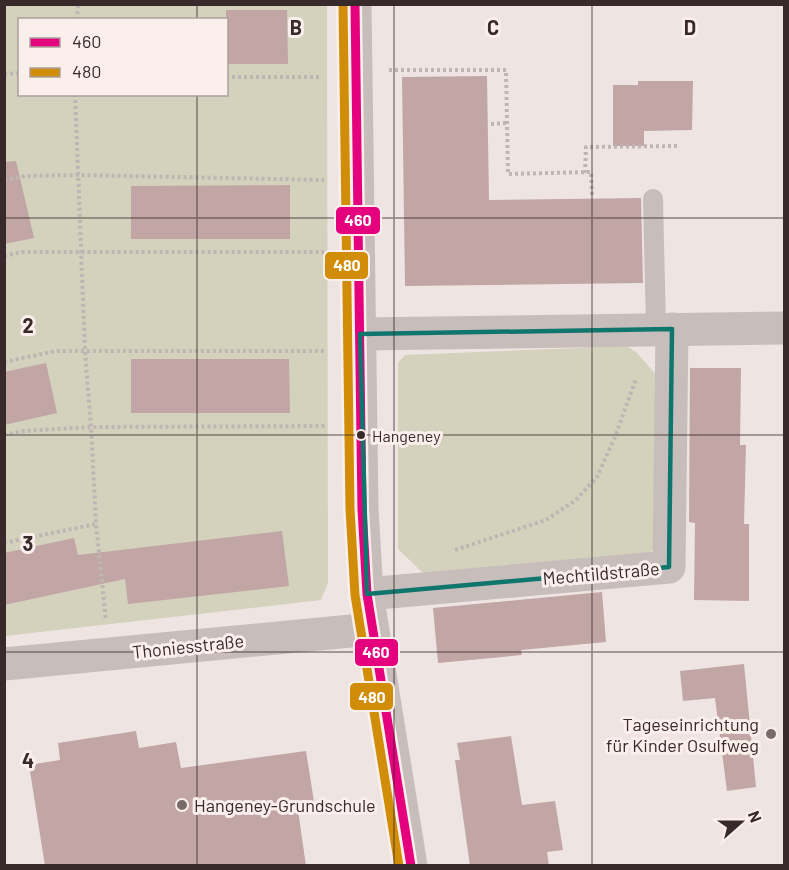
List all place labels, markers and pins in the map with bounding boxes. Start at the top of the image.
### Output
place label: Hangeney [372,426,441,445]
marker: Hangeney [355,429,367,441]
place label: Tageseinrichtung für Kinder Osulfweg [606,713,759,756]
marker: Tageseinrichtung für Kinder Osulfweg [764,727,778,741]
place label: Hangeney-Grundschule [194,794,376,816]
marker: Hangeney-Grundschule [175,798,189,812]

